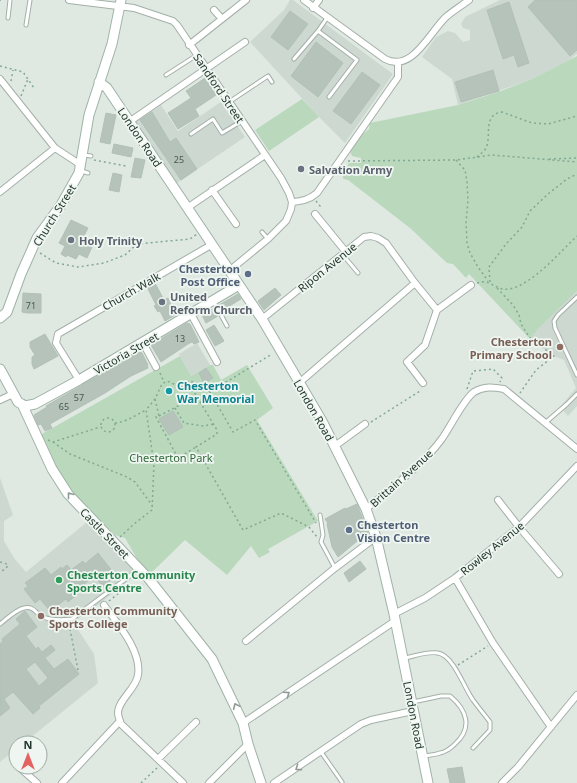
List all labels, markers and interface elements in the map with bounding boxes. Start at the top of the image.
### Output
street label: Sandford Street [190,50,248,126]
street label: London Road [115,104,165,170]
house number: 25 [174,153,184,166]
place label: Salvation Army [309,162,393,177]
marker: Salvation Army [296,164,306,174]
street label: Church Street [29,181,79,249]
place label: Holy Trinity [79,233,143,248]
marker: Holy Trinity [66,235,76,245]
street label: Ripon Avenue [295,239,359,295]
place label: Chesterton Post Office [179,261,240,289]
street label: Church Walk [99,268,163,314]
marker: Chesterton Post Office [243,269,253,279]
place label: United Reform Church [170,289,252,317]
marker: United Reform Church [157,297,167,307]
house number: 71 [26,299,36,312]
street label: Victoria Street [91,328,161,378]
house number: 13 [175,332,185,345]
place label: Chesterton Primary School [470,334,552,362]
marker: Chesterton Primary School [555,342,565,352]
street label: London Road [290,376,338,444]
place label: Chesterton War Memorial [177,378,254,406]
marker: Chesterton War Memorial [164,386,174,396]
house number: 57 [74,391,84,404]
house number: 65 [59,400,69,413]
street label: Brittain Avenue [366,446,436,510]
park label: Chesterton Park [129,450,213,465]
one-way arrow [67,493,74,500]
street label: Castle Street [77,504,133,562]
place label: Chesterton Vision Centre [357,517,430,545]
street label: Rowley Avenue [457,518,527,578]
marker: Chesterton Vision Centre [344,525,354,535]
place label: Chesterton Community Sports Centre [67,567,196,595]
marker: Chesterton Community Sports Centre [54,575,64,585]
place label: Chesterton Community Sports College [49,603,178,631]
marker: Chesterton Community Sports College [36,611,46,621]
street label: London Road [400,680,428,750]
one-way arrow [283,691,290,698]
one-way arrow [233,703,241,711]
north arrow [8,735,48,775]
text: N [24,737,32,752]
one-way arrow [295,763,302,770]

